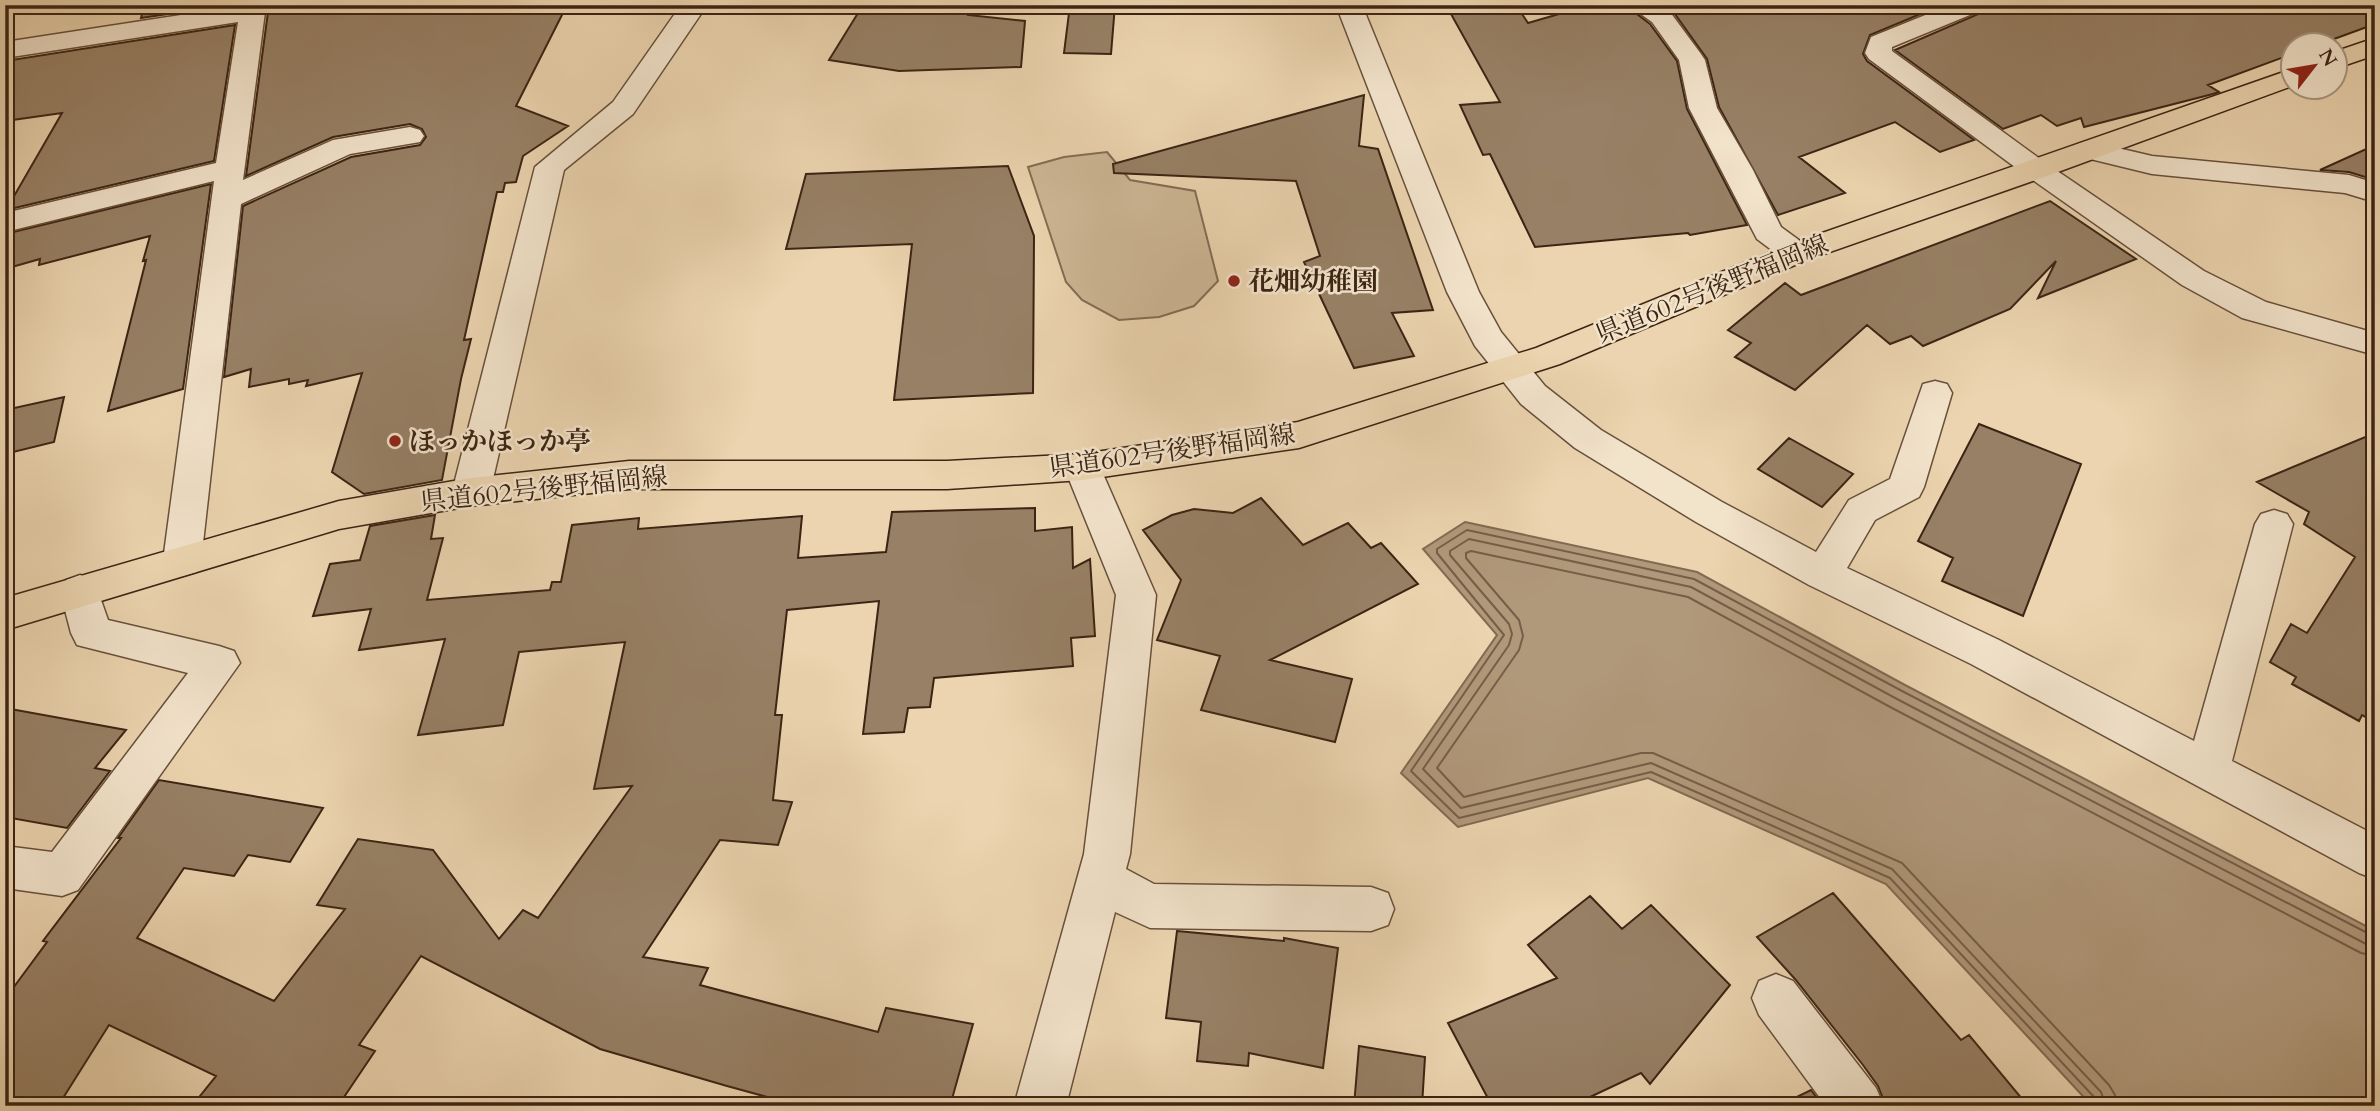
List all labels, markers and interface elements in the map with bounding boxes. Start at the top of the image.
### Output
north arrow [2278,32,2348,102]
text: N [2312,44,2343,72]
street label: 県道602号後野福岡線 [1590,226,1834,352]
place label: 花畑幼稚園 [1248,264,1378,299]
marker: 花畑幼稚園 [1226,273,1242,289]
street label: 県道602号後野福岡線 [1047,416,1297,486]
place label: ほっかほっか亭 [409,424,591,459]
marker: ほっかほっか亭 [387,433,403,449]
street label: 県道602号後野福岡線 [419,459,669,519]

